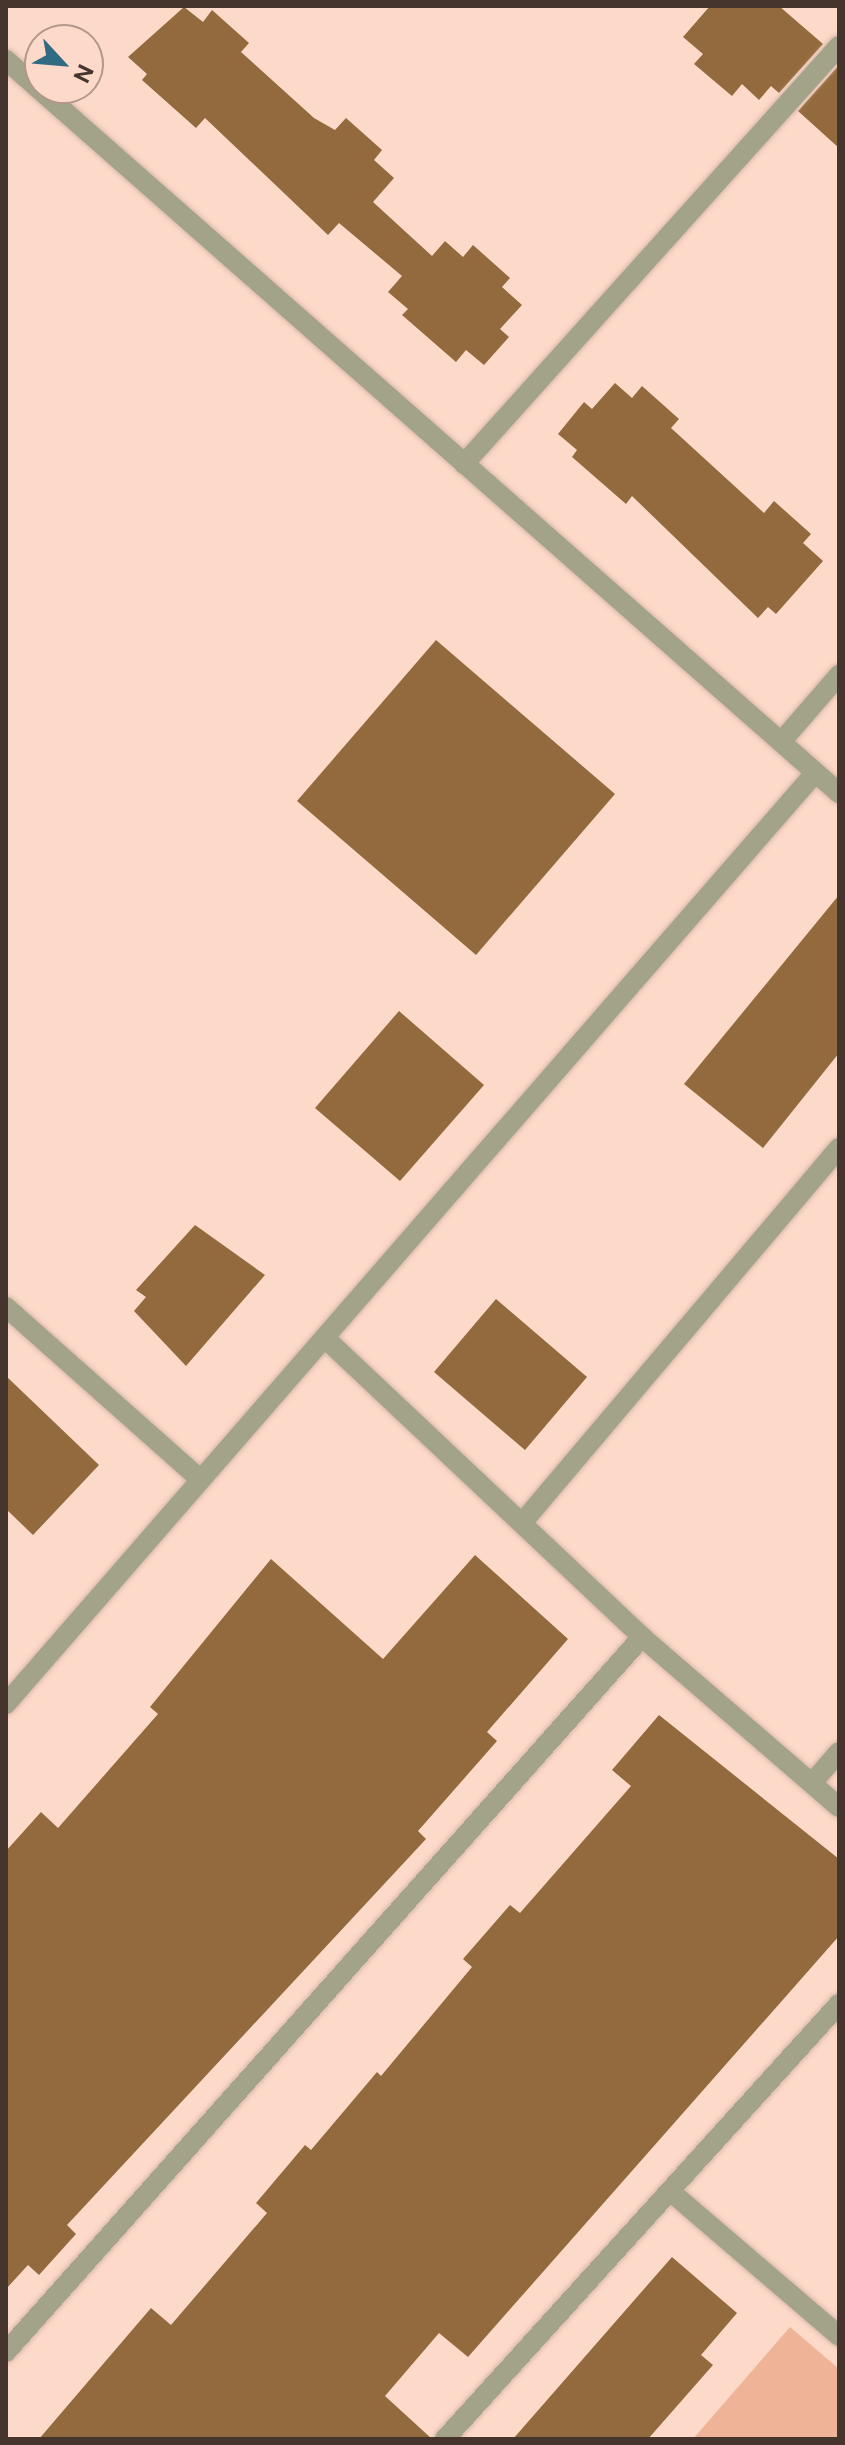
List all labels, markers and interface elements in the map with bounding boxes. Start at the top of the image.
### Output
north arrow [24,24,104,104]
text: N [68,60,99,87]

